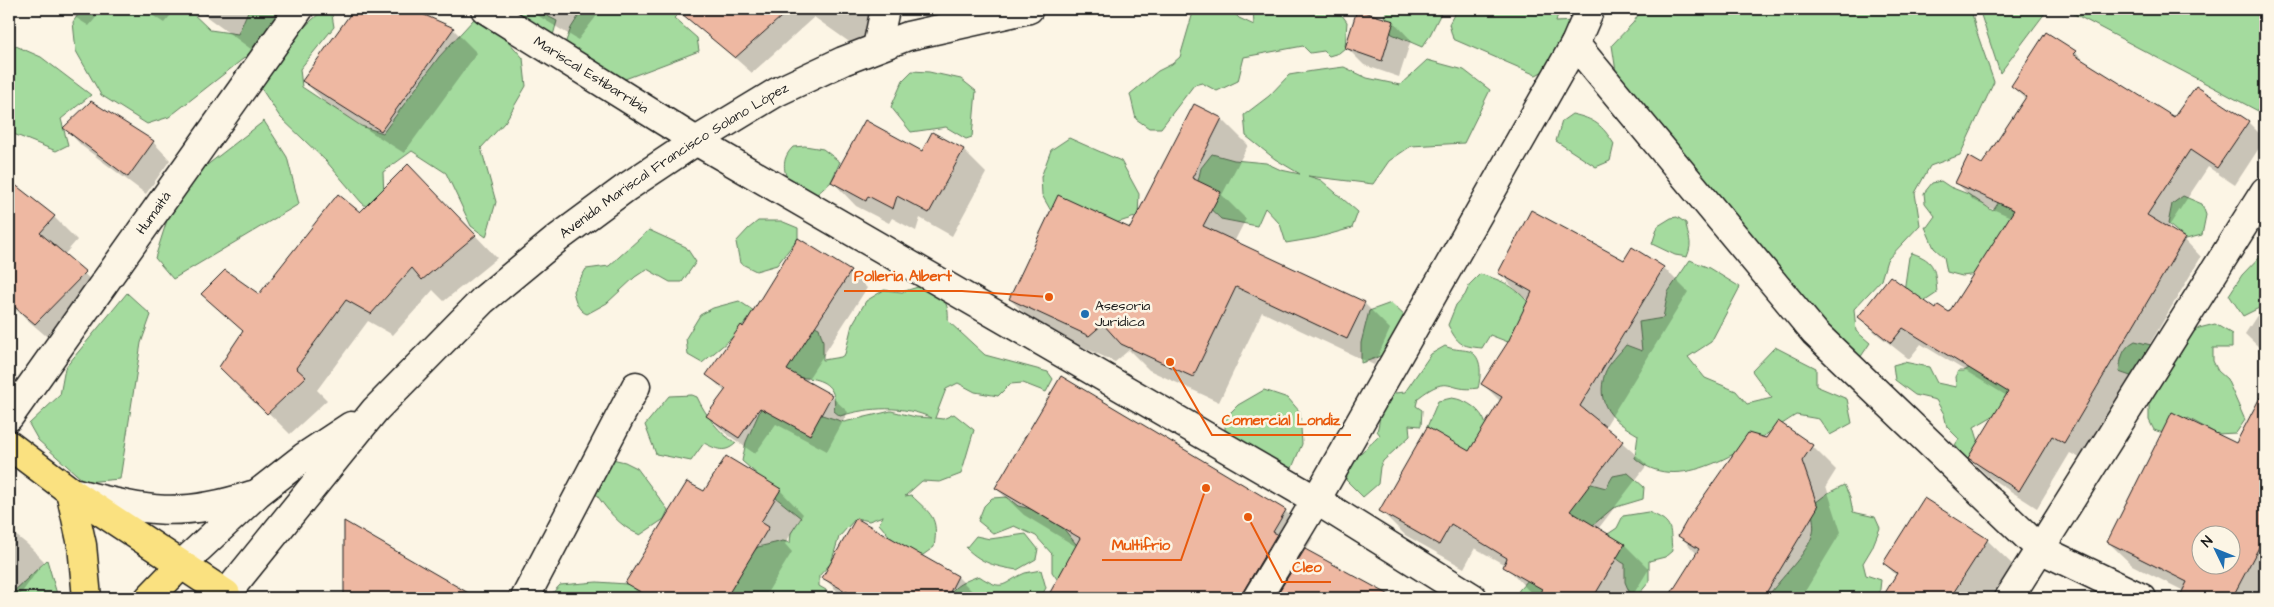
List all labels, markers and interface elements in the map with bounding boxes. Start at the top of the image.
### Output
street label: Mariscal Estibarribia [530,32,652,119]
street label: Avenida Mariscal Francisco Solano López [556,78,792,243]
street label: Humaitá [132,188,176,239]
callout: Polleria Albert [844,261,962,291]
text: Polleria Albert [854,266,953,287]
place label: Asesoria Jurídica [1095,296,1150,332]
marker: Asesoria Jurídica [1079,308,1091,320]
callout: Comercial Londiz [1212,405,1351,435]
text: Comercial Londiz [1222,410,1341,431]
north arrow [2192,524,2242,574]
callout: Multifrio [1102,530,1181,560]
text: N [2197,532,2218,552]
text: Multifrio [1112,535,1171,556]
callout: Cleo [1282,552,1331,582]
text: Cleo [1292,557,1322,578]

